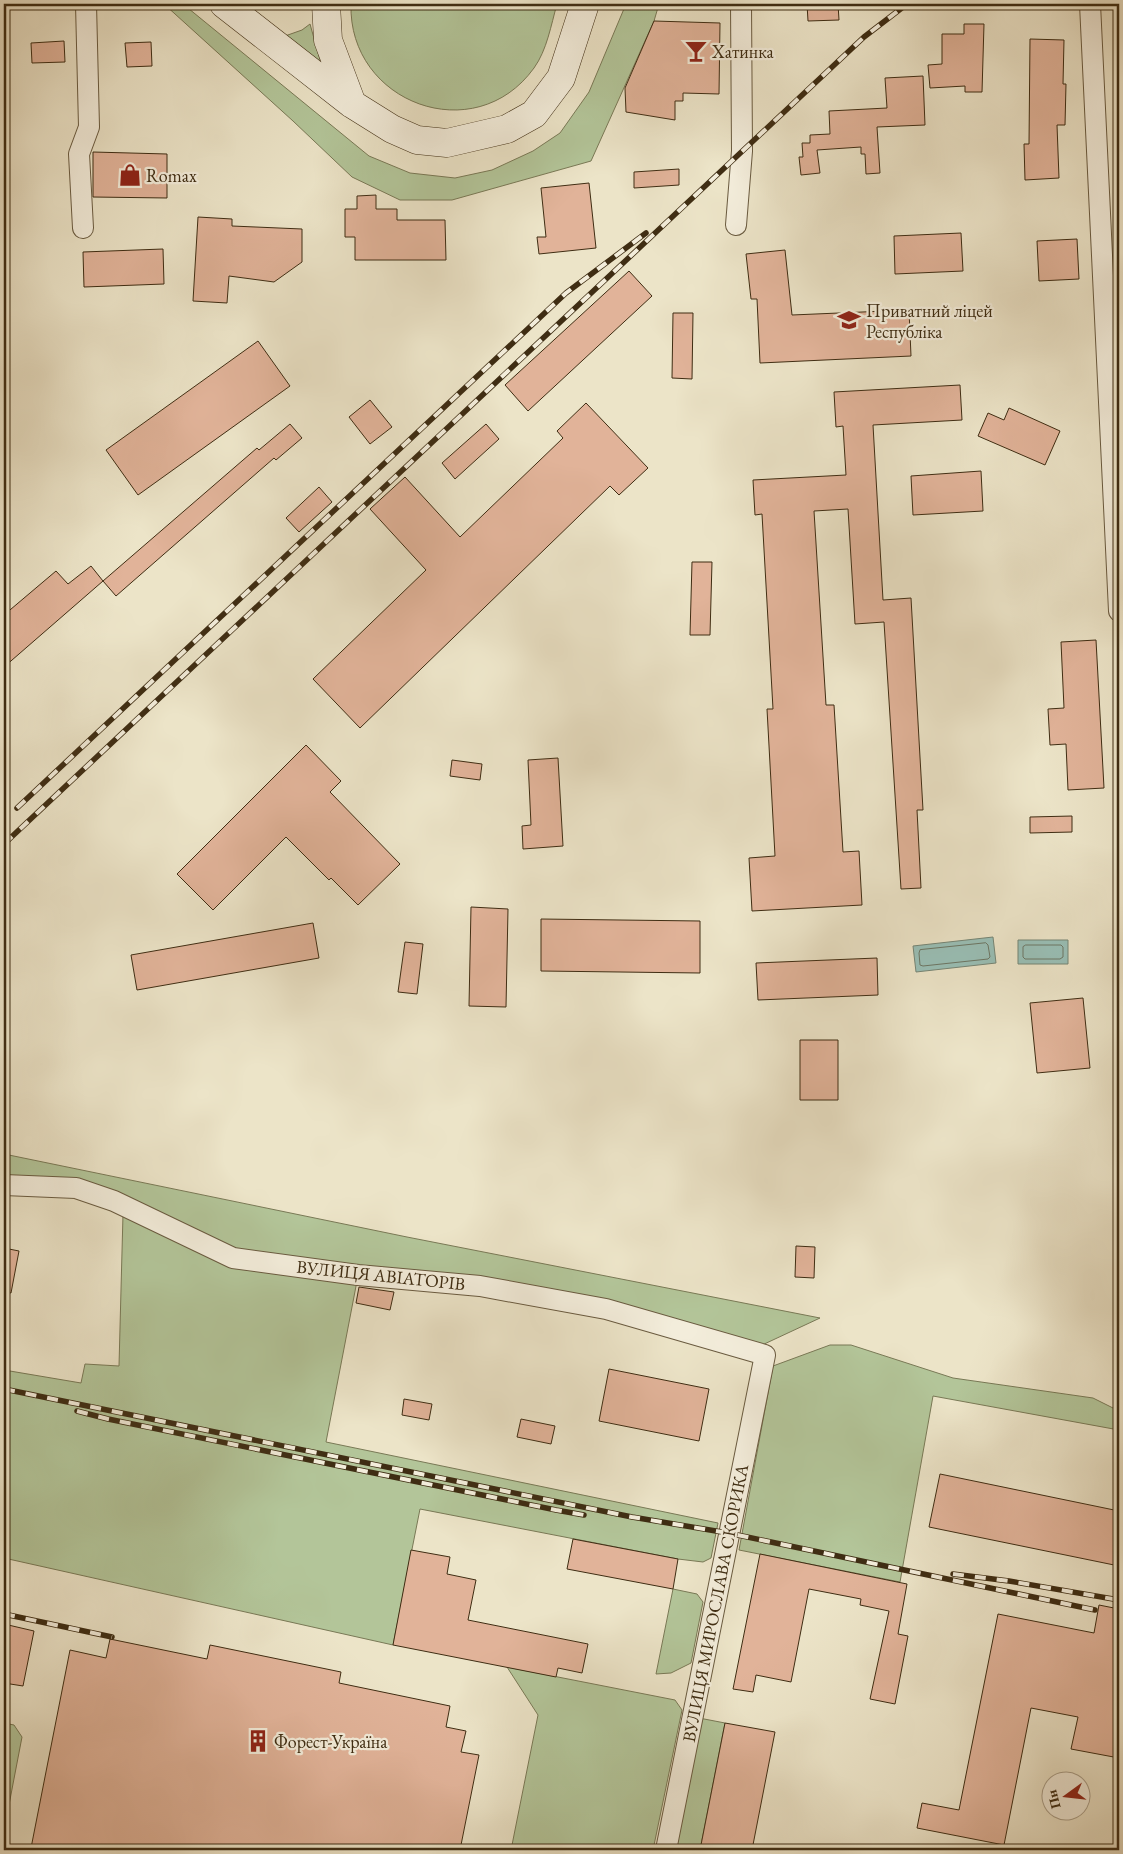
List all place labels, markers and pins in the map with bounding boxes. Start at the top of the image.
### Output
bar icon: Хатинка [683,38,709,64]
place label: Хатинка [711,40,775,63]
shop icon: Romax [117,162,143,188]
place label: Romax [146,164,197,187]
place label: Приватний ліцей Республіка [866,299,993,343]
school or university icon: Приватний ліцей Республіка [836,307,862,333]
building icon: Форест-Україна [245,1728,271,1754]
place label: Форест-Україна [274,1730,388,1753]

